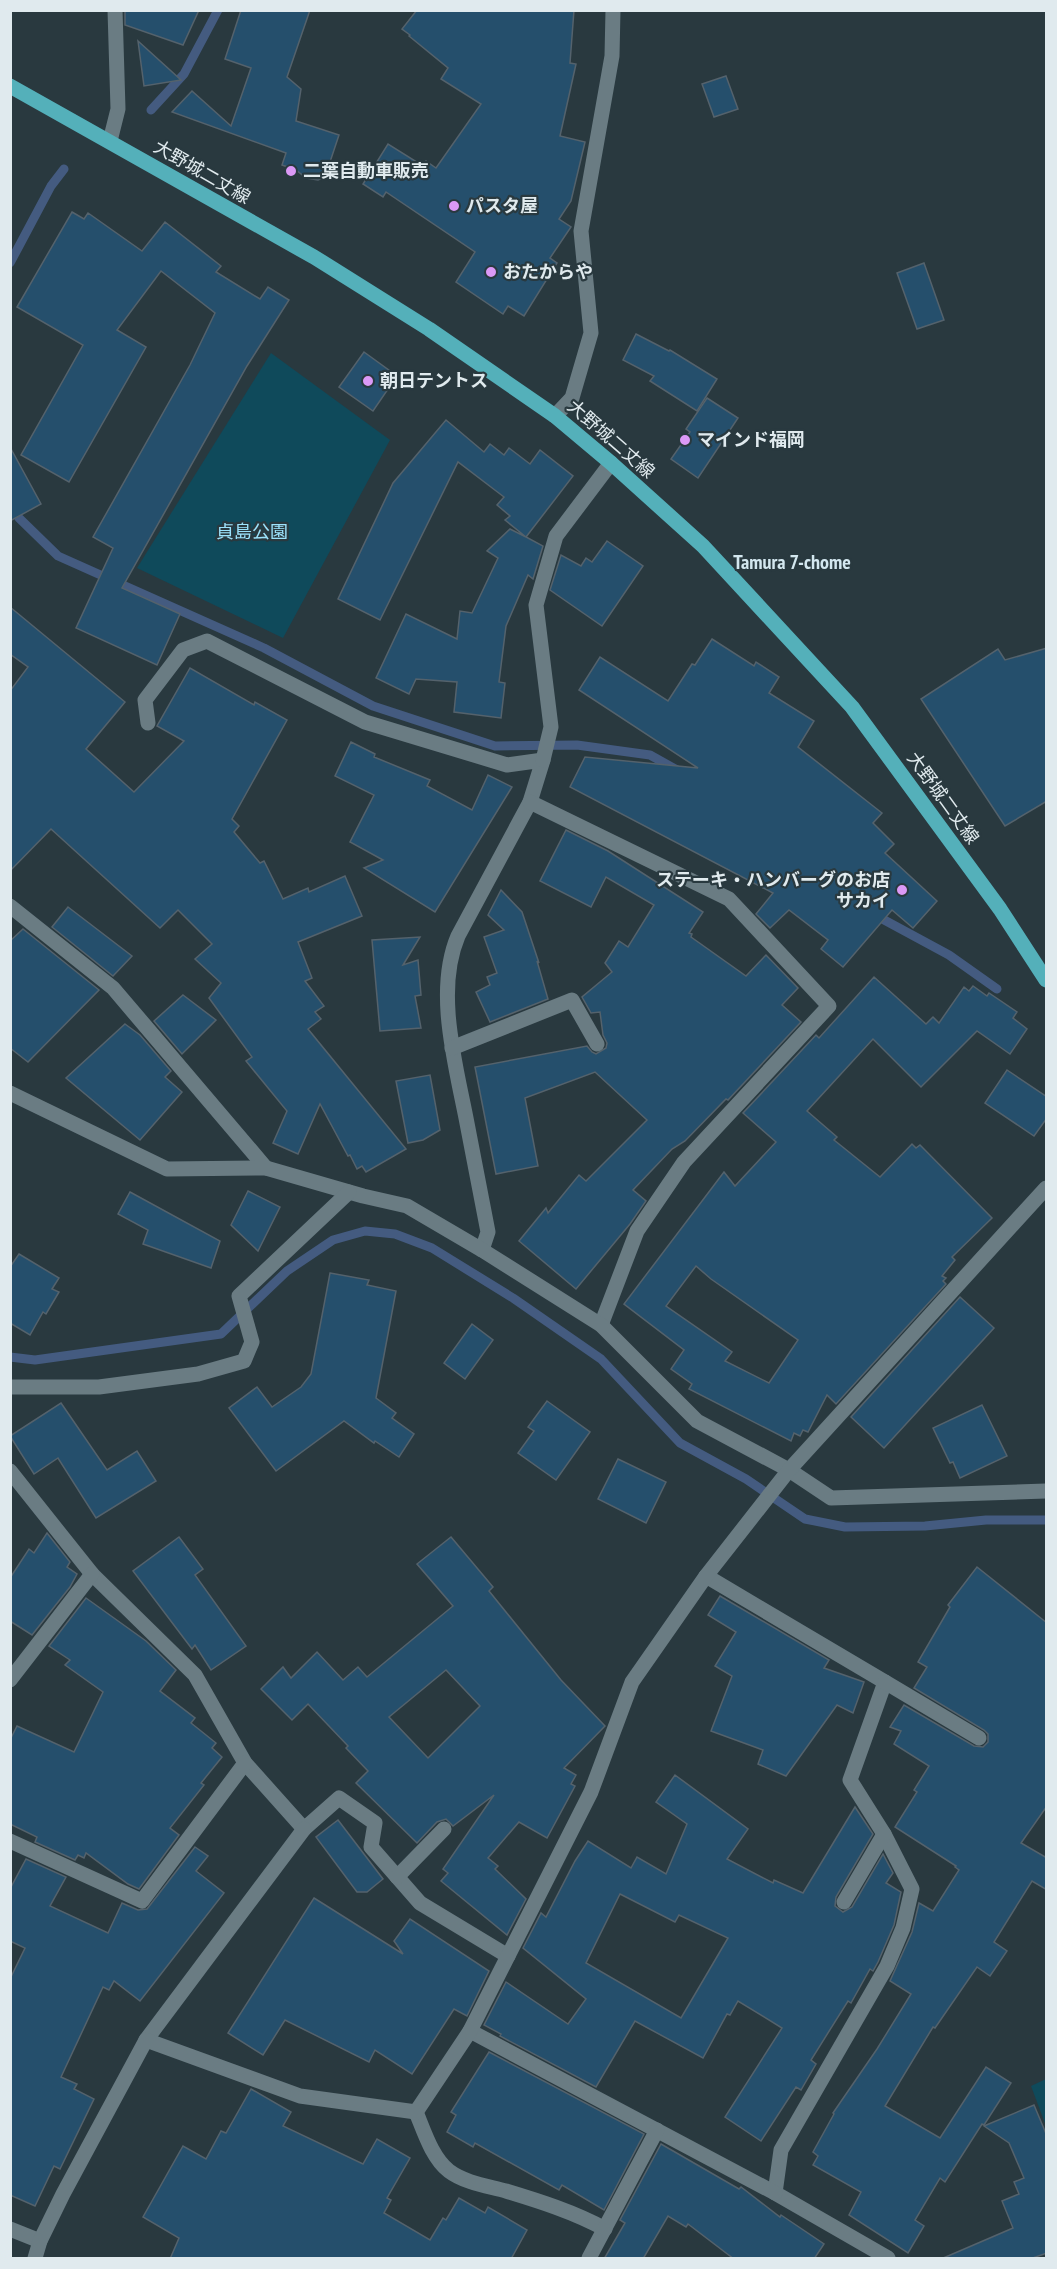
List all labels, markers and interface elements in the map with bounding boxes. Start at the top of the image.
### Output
street label: 大野城二丈線 [150,135,255,209]
place label: 二葉自動車販売 [303,159,429,182]
marker: 二葉自動車販売 [284,164,298,178]
place label: パスタ屋 [466,194,538,217]
marker: パスタ屋 [447,199,461,213]
place label: おたからや [503,260,593,283]
marker: おたからや [484,265,498,279]
place label: 朝日テントス [380,369,488,392]
marker: 朝日テントス [361,374,375,388]
street label: 大野城二丈線 [563,395,660,483]
place label: マインド福岡 [697,428,805,451]
marker: マインド福岡 [678,433,692,447]
park label: 貞島公園 [216,520,288,543]
district label: Tamura 7-chome [733,549,851,575]
street label: 大野城二丈線 [902,747,984,848]
place label: ステーキ・ハンバーグのお店 サカイ [656,868,890,912]
marker: ステーキ・ハンバーグのお店 サカイ [895,883,909,897]

